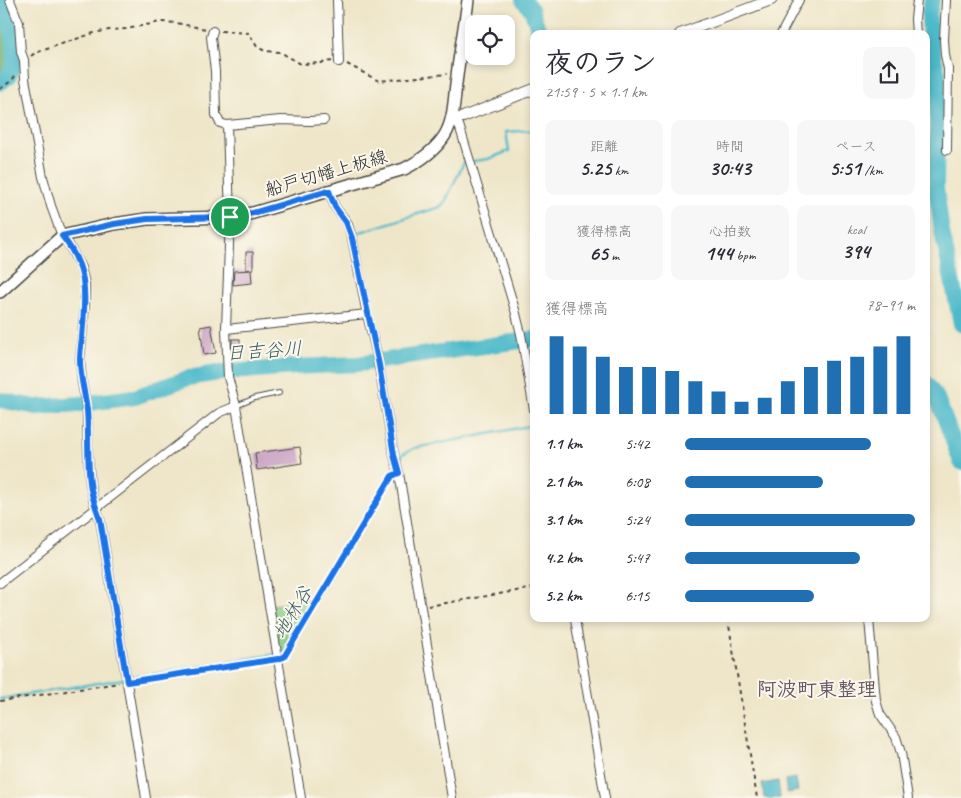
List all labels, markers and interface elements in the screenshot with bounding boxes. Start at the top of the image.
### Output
map controls [465,15,515,65]
button: locate [465,15,515,65]
text: 夜のラン [545,45,657,80]
button: share [863,47,915,99]
text: 21:59 · 5 × 1.1 km [545,82,647,102]
text: 距離 [590,138,618,155]
text: 時間 [716,138,744,155]
text: ペース [835,138,877,155]
street label: 船戸切幡上板線 [262,145,390,201]
text: 5.25 [580,155,611,181]
text: 30:43 [709,155,751,181]
text: 5:51 [829,155,861,181]
text: km [611,162,628,179]
text: /km [861,162,883,179]
pin [209,196,251,238]
icon: arrive [216,203,244,231]
text: kcal [847,221,865,238]
text: 獲得標高 [576,223,632,240]
text: 心拍数 [709,223,751,240]
text: 394 [842,238,870,264]
text: 65 [589,240,608,266]
text: 144 [705,240,733,266]
text: m [608,247,619,264]
text: bpm [733,247,755,264]
text: 78–91 m [866,295,915,315]
text: 獲得標高 [545,299,609,319]
water label: 日吉谷川 [225,336,303,366]
text: 1.1 km [545,434,582,454]
text: 5:42 [625,434,650,454]
text: 2.1 km [545,472,582,492]
text: 6:08 [625,472,650,492]
text: 3.1 km [545,510,582,530]
text: 5:24 [625,510,650,530]
text: 4.2 km [545,548,582,568]
text: 5:47 [625,548,650,568]
water label: 地林谷 [268,581,318,643]
text: 5.2 km [545,586,582,606]
text: 6:15 [625,586,650,606]
district label: 阿波町東整理 [757,677,877,702]

